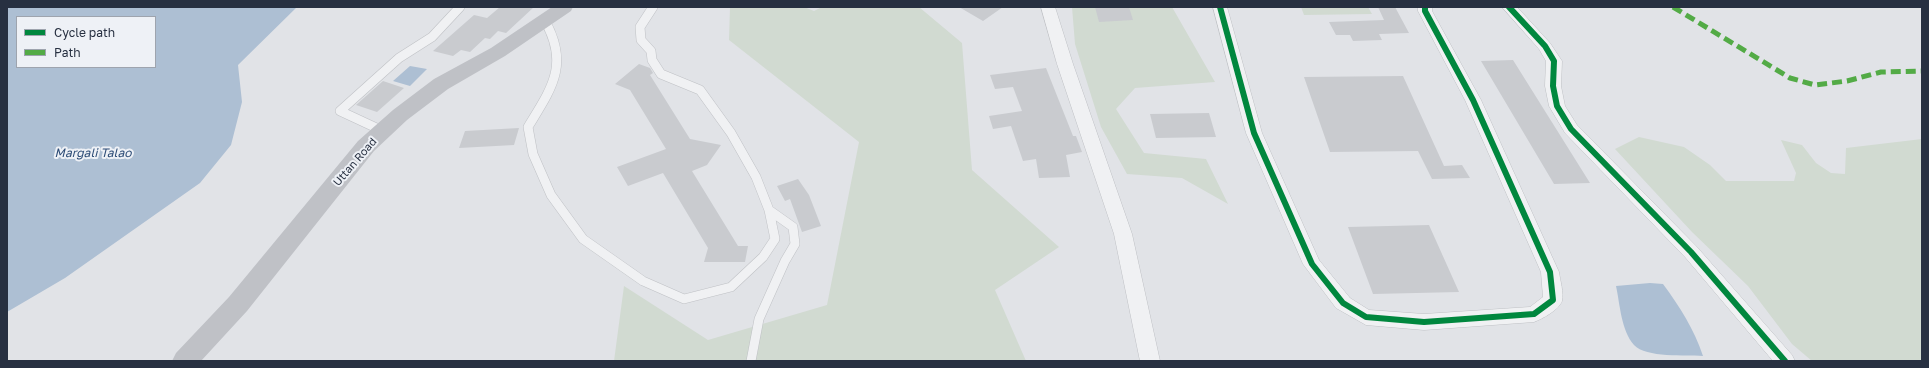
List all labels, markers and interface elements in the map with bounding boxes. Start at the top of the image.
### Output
legend [16,16,156,68]
text: Cycle path [54,25,115,40]
text: Path [54,45,81,60]
street label: Uttan Road [331,135,379,189]
water label: Margali Talao [55,146,131,160]

